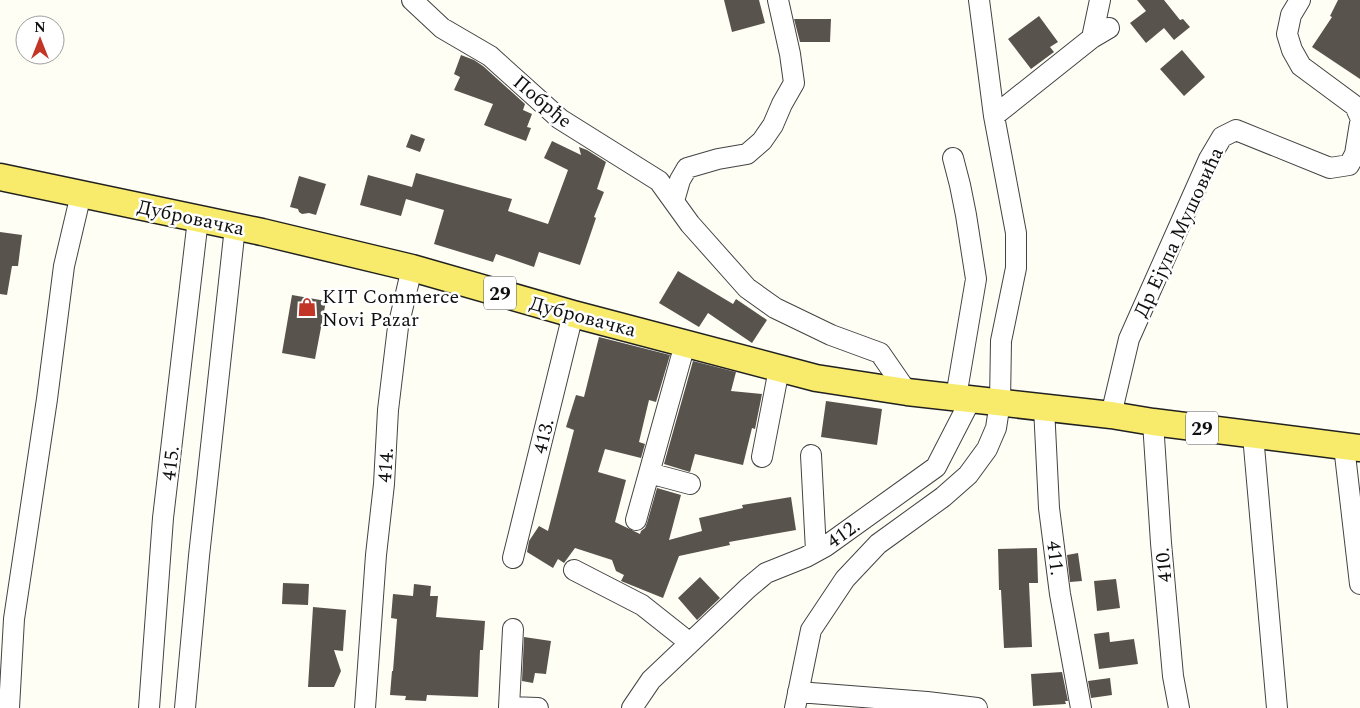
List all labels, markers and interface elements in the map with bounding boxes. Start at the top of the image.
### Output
north arrow [15,15,65,65]
text: N [34,17,46,38]
street label: Побрђе [506,68,579,136]
street label: Др Ејупа Мушовића [1126,142,1232,323]
street label: Дубровачка [134,192,247,244]
road number: 29 [484,276,516,310]
place label: KIT Commerce Novi Pazar [322,282,459,335]
street label: Дубровачка [526,288,639,346]
shop icon: KIT Commerce Novi Pazar [296,296,318,318]
road number: 29 [1186,412,1218,444]
street label: 413. [525,416,563,457]
street label: 415. [154,444,188,482]
street label: 414. [370,447,402,484]
street label: 412. [821,511,867,556]
street label: 411. [1038,539,1072,577]
street label: 410. [1148,546,1180,584]

